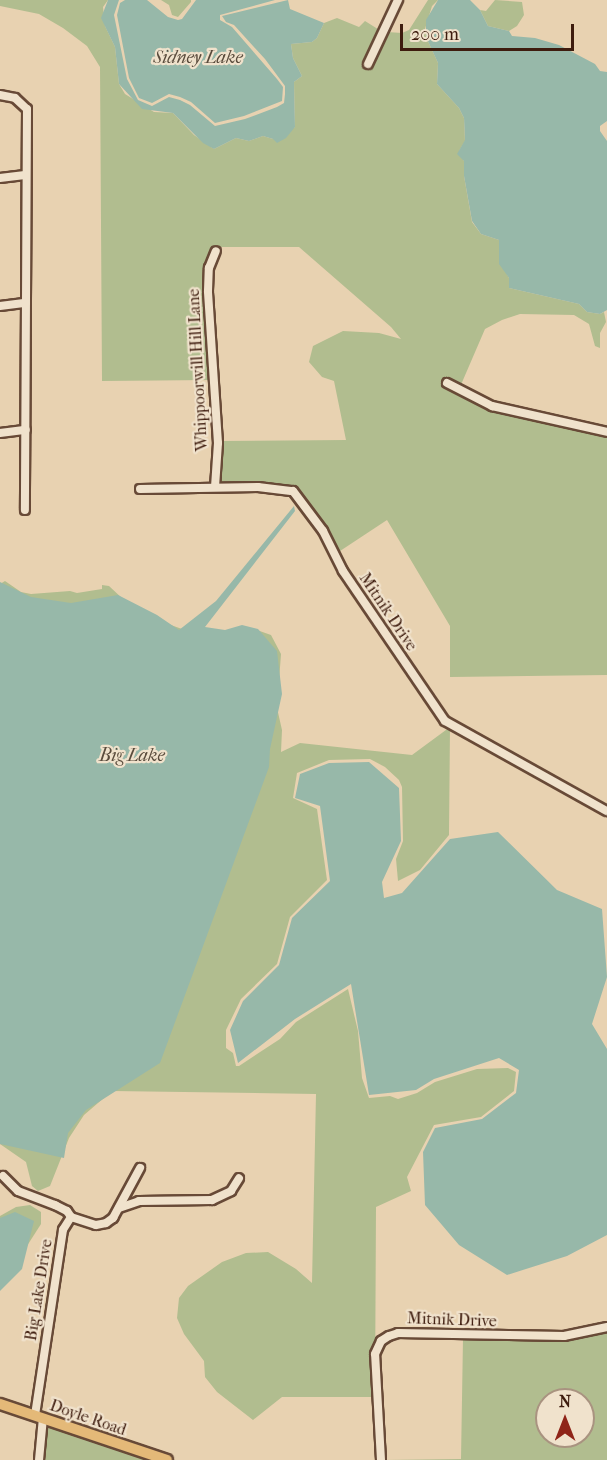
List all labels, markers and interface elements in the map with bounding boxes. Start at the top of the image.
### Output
scale bar [403,12,577,50]
text: 200 m [411,24,459,45]
water label: Sidney Lake [153,47,243,69]
street label: Whippoorwill Hill Lane [184,288,212,452]
street label: Mitnik Drive [355,569,421,655]
water label: Big Lake [99,745,165,767]
street label: Big Lake Drive [21,1238,57,1342]
street label: Mitnik Drive [407,1309,497,1331]
north arrow [535,1388,595,1448]
text: N [559,1392,571,1411]
street label: Doyle Road [47,1396,129,1440]

